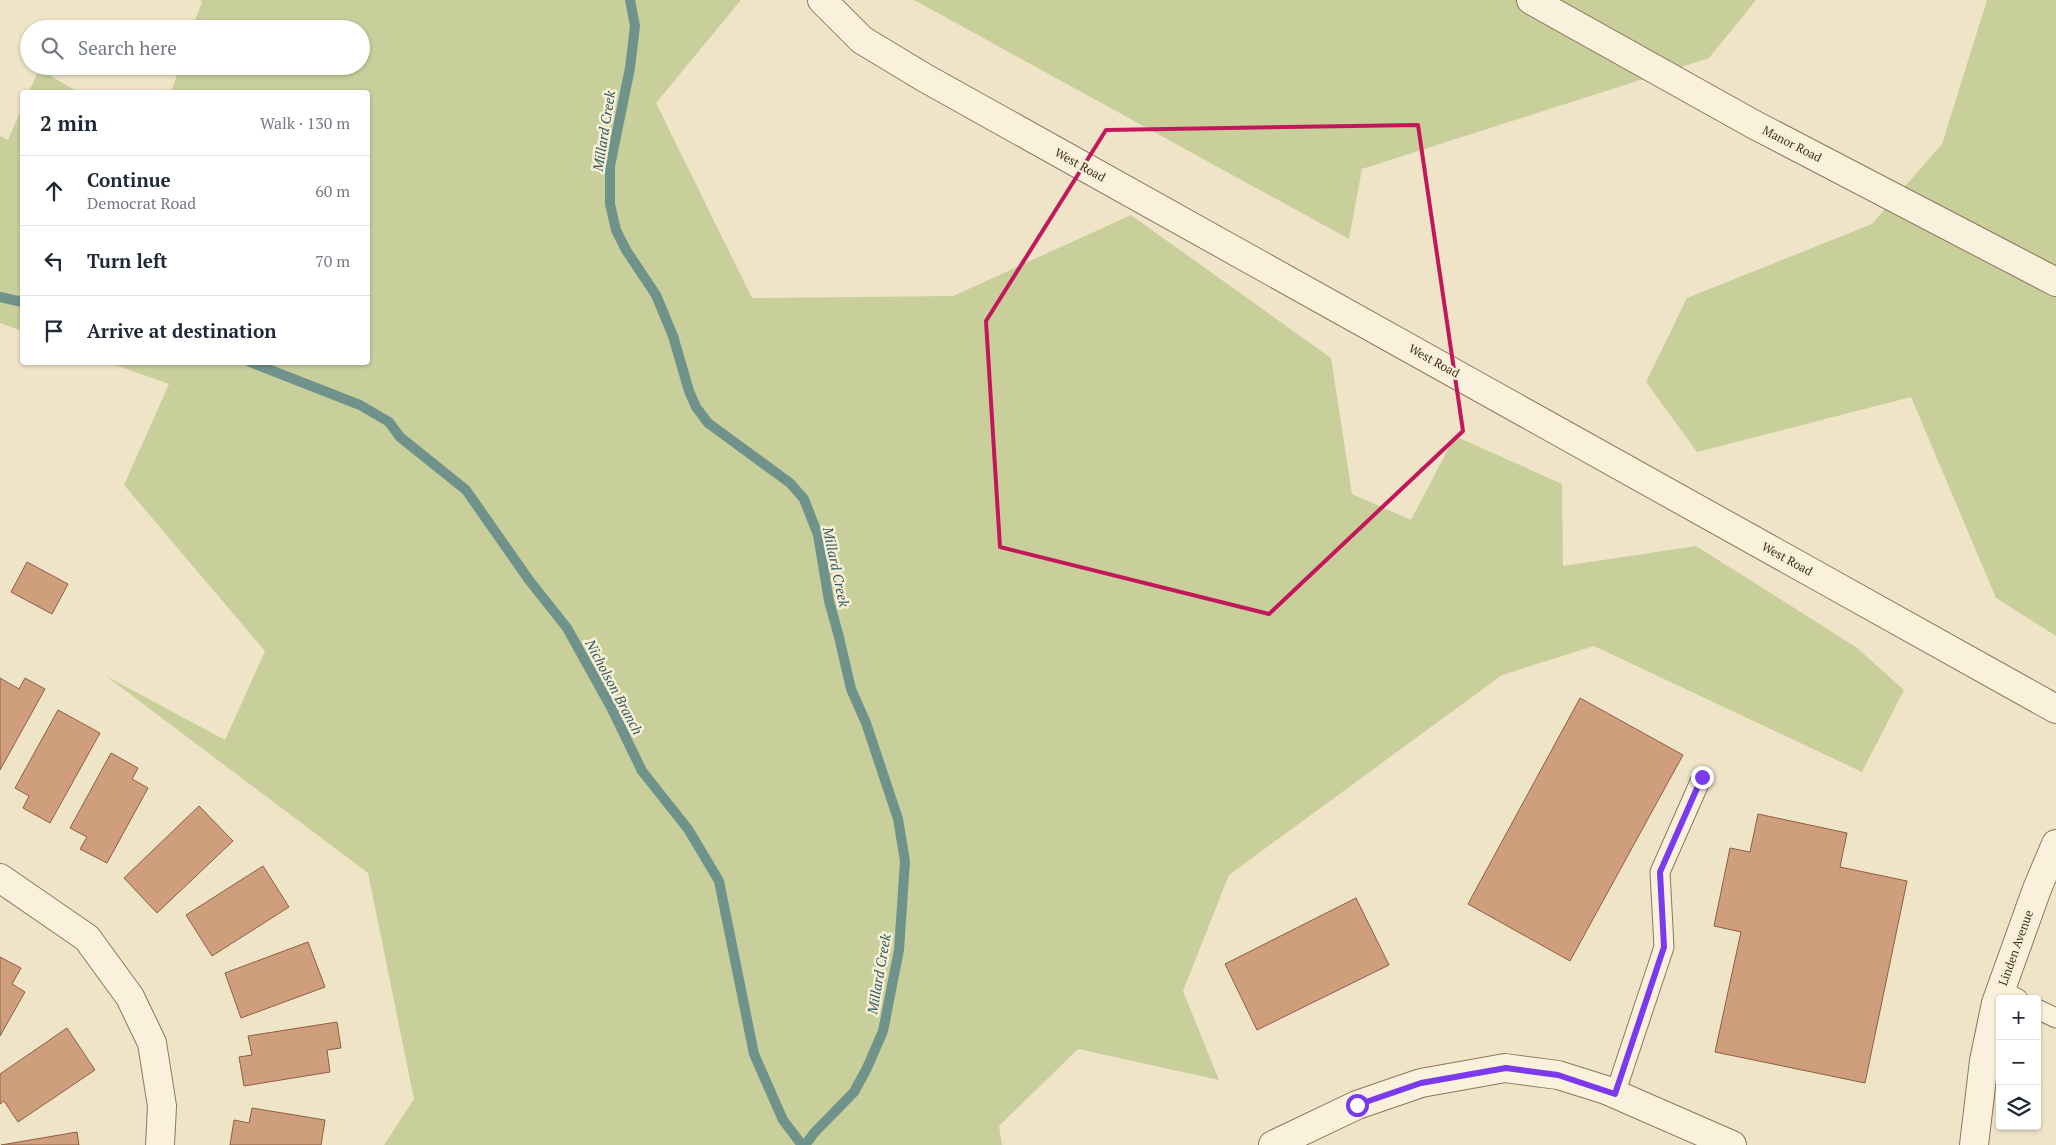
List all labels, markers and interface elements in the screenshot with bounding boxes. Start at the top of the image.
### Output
search box [20,20,370,75]
icon: search [38,34,66,62]
text: Search here [78,35,177,60]
water label: Millard Creek [588,89,619,173]
text: 2 min [40,109,97,137]
text: Walk · 130 m [260,112,350,134]
street label: Manor Road [1760,122,1825,165]
street label: West Road [1052,144,1109,185]
text: Continue [87,167,171,192]
icon: ahead [40,177,68,205]
text: 60 m [315,180,350,202]
text: Democrat Road [87,192,196,214]
icon: left [40,247,68,275]
text: Turn left [87,248,168,273]
text: 70 m [315,250,350,272]
icon: arrive [40,317,68,345]
text: Arrive at destination [87,318,276,343]
street label: West Road [1406,340,1463,381]
water label: Millard Creek [819,524,854,609]
street label: West Road [1759,538,1816,579]
water label: Nicholson Branch [581,635,648,738]
route end [1691,766,1714,789]
street label: Linden Avenue [1995,908,2036,988]
water label: Millard Creek [862,932,895,1017]
map controls [1996,995,2041,1130]
button: + [1996,995,2041,1040]
button: − [1996,1040,2041,1085]
button: layers [1996,1085,2041,1130]
route start [1346,1094,1369,1117]

